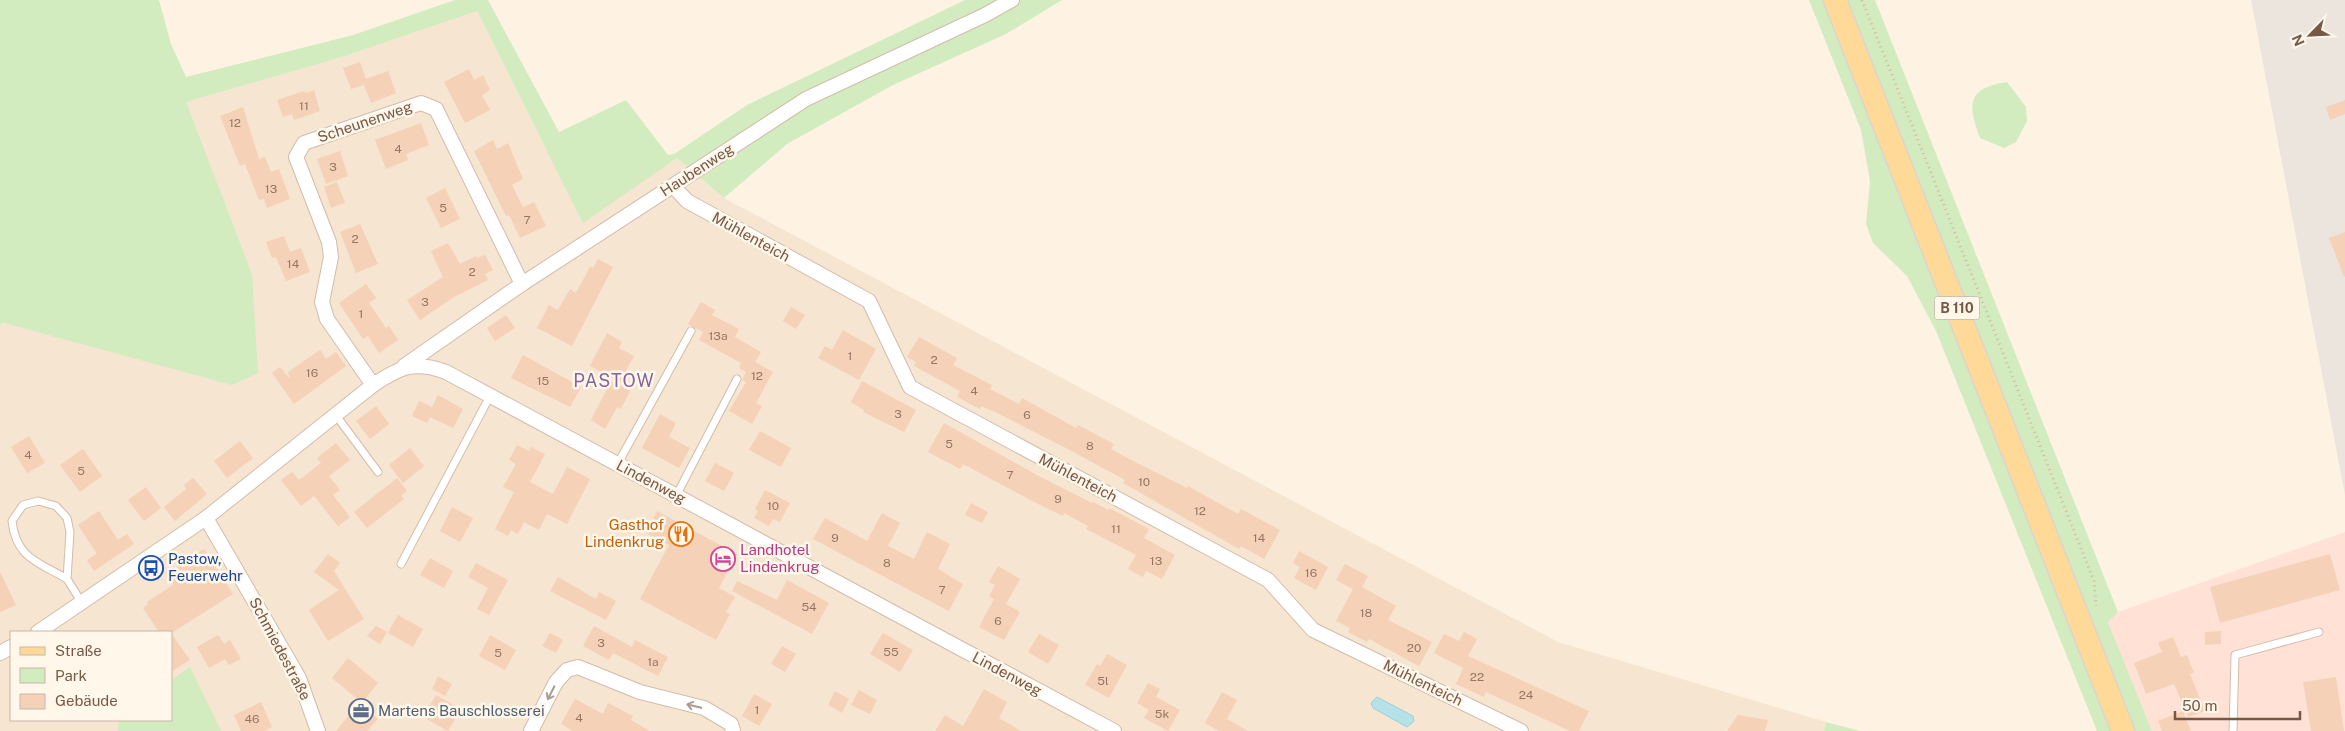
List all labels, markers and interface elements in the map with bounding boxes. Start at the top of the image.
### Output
north arrow [2285,10,2335,60]
text: N [2289,32,2308,49]
street label: Scheunenweg [315,97,414,146]
house number: 11 [299,99,309,113]
house number: 12 [229,116,241,130]
street label: Haubenweg [657,140,736,200]
house number: 4 [394,142,402,156]
house number: 3 [329,160,337,174]
house number: 13 [265,182,277,196]
house number: 5 [439,201,447,215]
street label: Mühlenteich [709,208,793,265]
house number: 7 [523,213,531,227]
house number: 2 [351,232,359,246]
house number: 14 [287,257,300,271]
house number: 2 [468,265,476,279]
house number: 3 [421,295,429,309]
road number: B 110 [1934,296,1980,320]
house number: 1 [359,307,363,321]
house number: 13a [708,329,728,343]
house number: 1 [848,349,852,363]
house number: 2 [930,353,938,367]
house number: 16 [306,366,318,380]
house number: 12 [751,369,763,383]
district label: PASTOW [573,370,655,391]
house number: 15 [537,374,550,388]
house number: 4 [970,384,978,398]
house number: 3 [894,407,902,421]
house number: 6 [1023,408,1031,422]
house number: 5 [945,437,953,451]
house number: 8 [1086,439,1094,453]
house number: 4 [24,448,32,462]
street label: Mühlenteich [1036,450,1120,505]
street label: Lindenweg [614,456,689,507]
house number: 5 [77,464,85,478]
house number: 7 [1006,468,1014,482]
house number: 10 [1138,475,1150,489]
house number: 9 [1054,492,1062,506]
house number: 10 [767,499,779,513]
house number: 12 [1194,504,1206,518]
place label: Gasthof Lindenkrug [584,516,664,550]
restaurant icon: Gasthof Lindenkrug [668,521,694,547]
house number: 11 [1111,522,1121,536]
house number: 9 [831,531,839,545]
house number: 14 [1253,531,1266,545]
place label: Landhotel Lindenkrug [740,541,820,575]
hotel icon: Landhotel Lindenkrug [710,546,736,572]
place label: Pastow, Feuerwehr [168,550,243,584]
house number: 13 [1150,554,1162,568]
bus stop icon: Pastow, Feuerwehr [138,555,164,581]
house number: 8 [883,556,891,570]
house number: 16 [1305,566,1317,580]
house number: 7 [938,583,946,597]
street label: Schmiedestraße [246,595,315,703]
house number: 54 [801,600,817,614]
house number: 18 [1360,606,1373,620]
house number: 6 [994,614,1002,628]
legend [10,631,172,721]
house number: 3 [597,636,605,650]
house number: 20 [1407,641,1421,655]
text: Straße [55,642,102,659]
house number: 55 [883,645,899,659]
house number: 5 [494,646,502,660]
street label: Lindenweg [970,648,1045,699]
house number: 1a [647,655,659,669]
street label: Mühlenteich [1381,656,1466,709]
text: Park [55,667,87,684]
house number: 22 [1470,670,1484,684]
house number: 5l [1097,674,1109,688]
one-way arrow [546,685,556,700]
house number: 24 [1519,688,1534,702]
scale bar [2175,688,2300,720]
text: Gebäude [55,692,118,709]
text: 50 m [2182,697,2217,714]
office icon: Martens Bauschlosserei [348,698,374,724]
one-way arrow [687,700,703,710]
place label: Martens Bauschlosserei [378,702,545,719]
house number: 1 [755,703,759,717]
house number: 5k [1155,707,1169,721]
house number: 4 [575,711,583,725]
house number: 46 [244,712,260,726]

